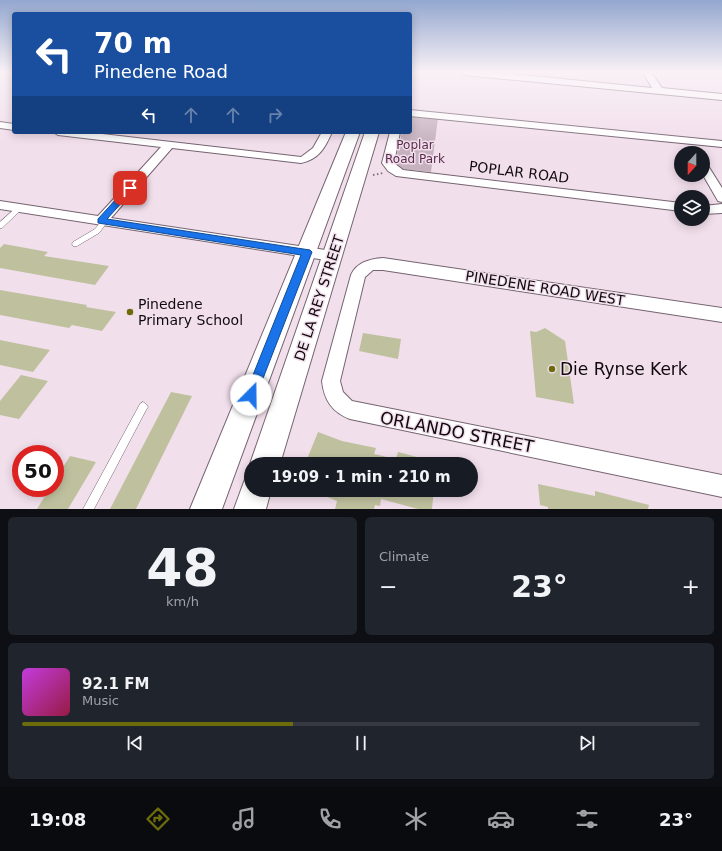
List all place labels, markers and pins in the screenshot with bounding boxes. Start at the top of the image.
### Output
pin [113,171,147,205]
place label: Pinedene Primary School [138,296,243,328]
marker: Pinedene Primary School [125,307,135,317]
place label: Die Rynse Kerk [560,359,688,379]
marker: Die Rynse Kerk [547,364,557,374]

